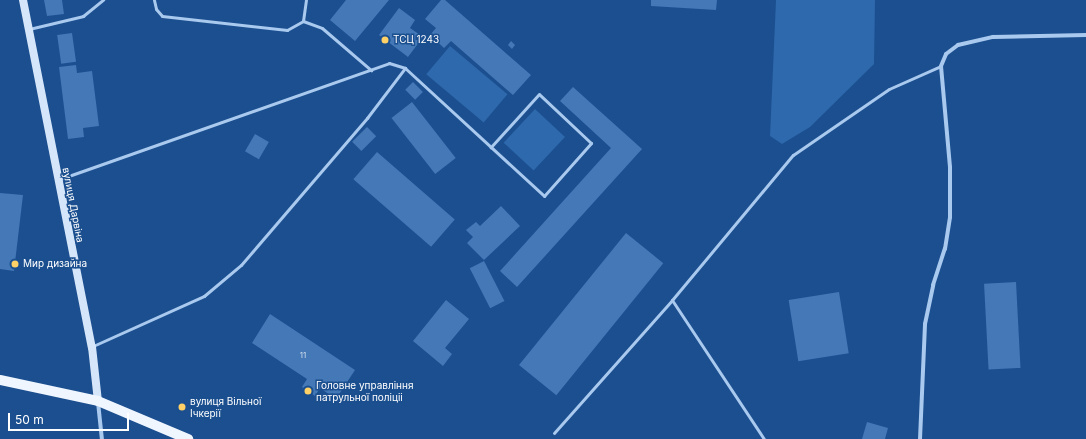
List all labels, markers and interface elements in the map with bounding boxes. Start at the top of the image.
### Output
place label: ТСЦ 1243 [393,34,439,46]
marker: ТСЦ 1243 [380,35,390,45]
street label: вулиця Дарвіна [60,166,86,244]
place label: Мир дизайна [23,258,87,270]
marker: Мир дизайна [10,259,20,269]
house number: 11 [300,351,306,361]
place label: Головне управління патрульної поліціі [316,379,413,402]
marker: Головне управління патрульної поліціі [303,386,313,396]
place label: вулиця Вільної Ічкерії [190,395,261,418]
marker: вулиця Вільної Ічкерії [177,402,187,412]
scale bar [10,405,131,431]
text: 50 m [15,412,44,427]

